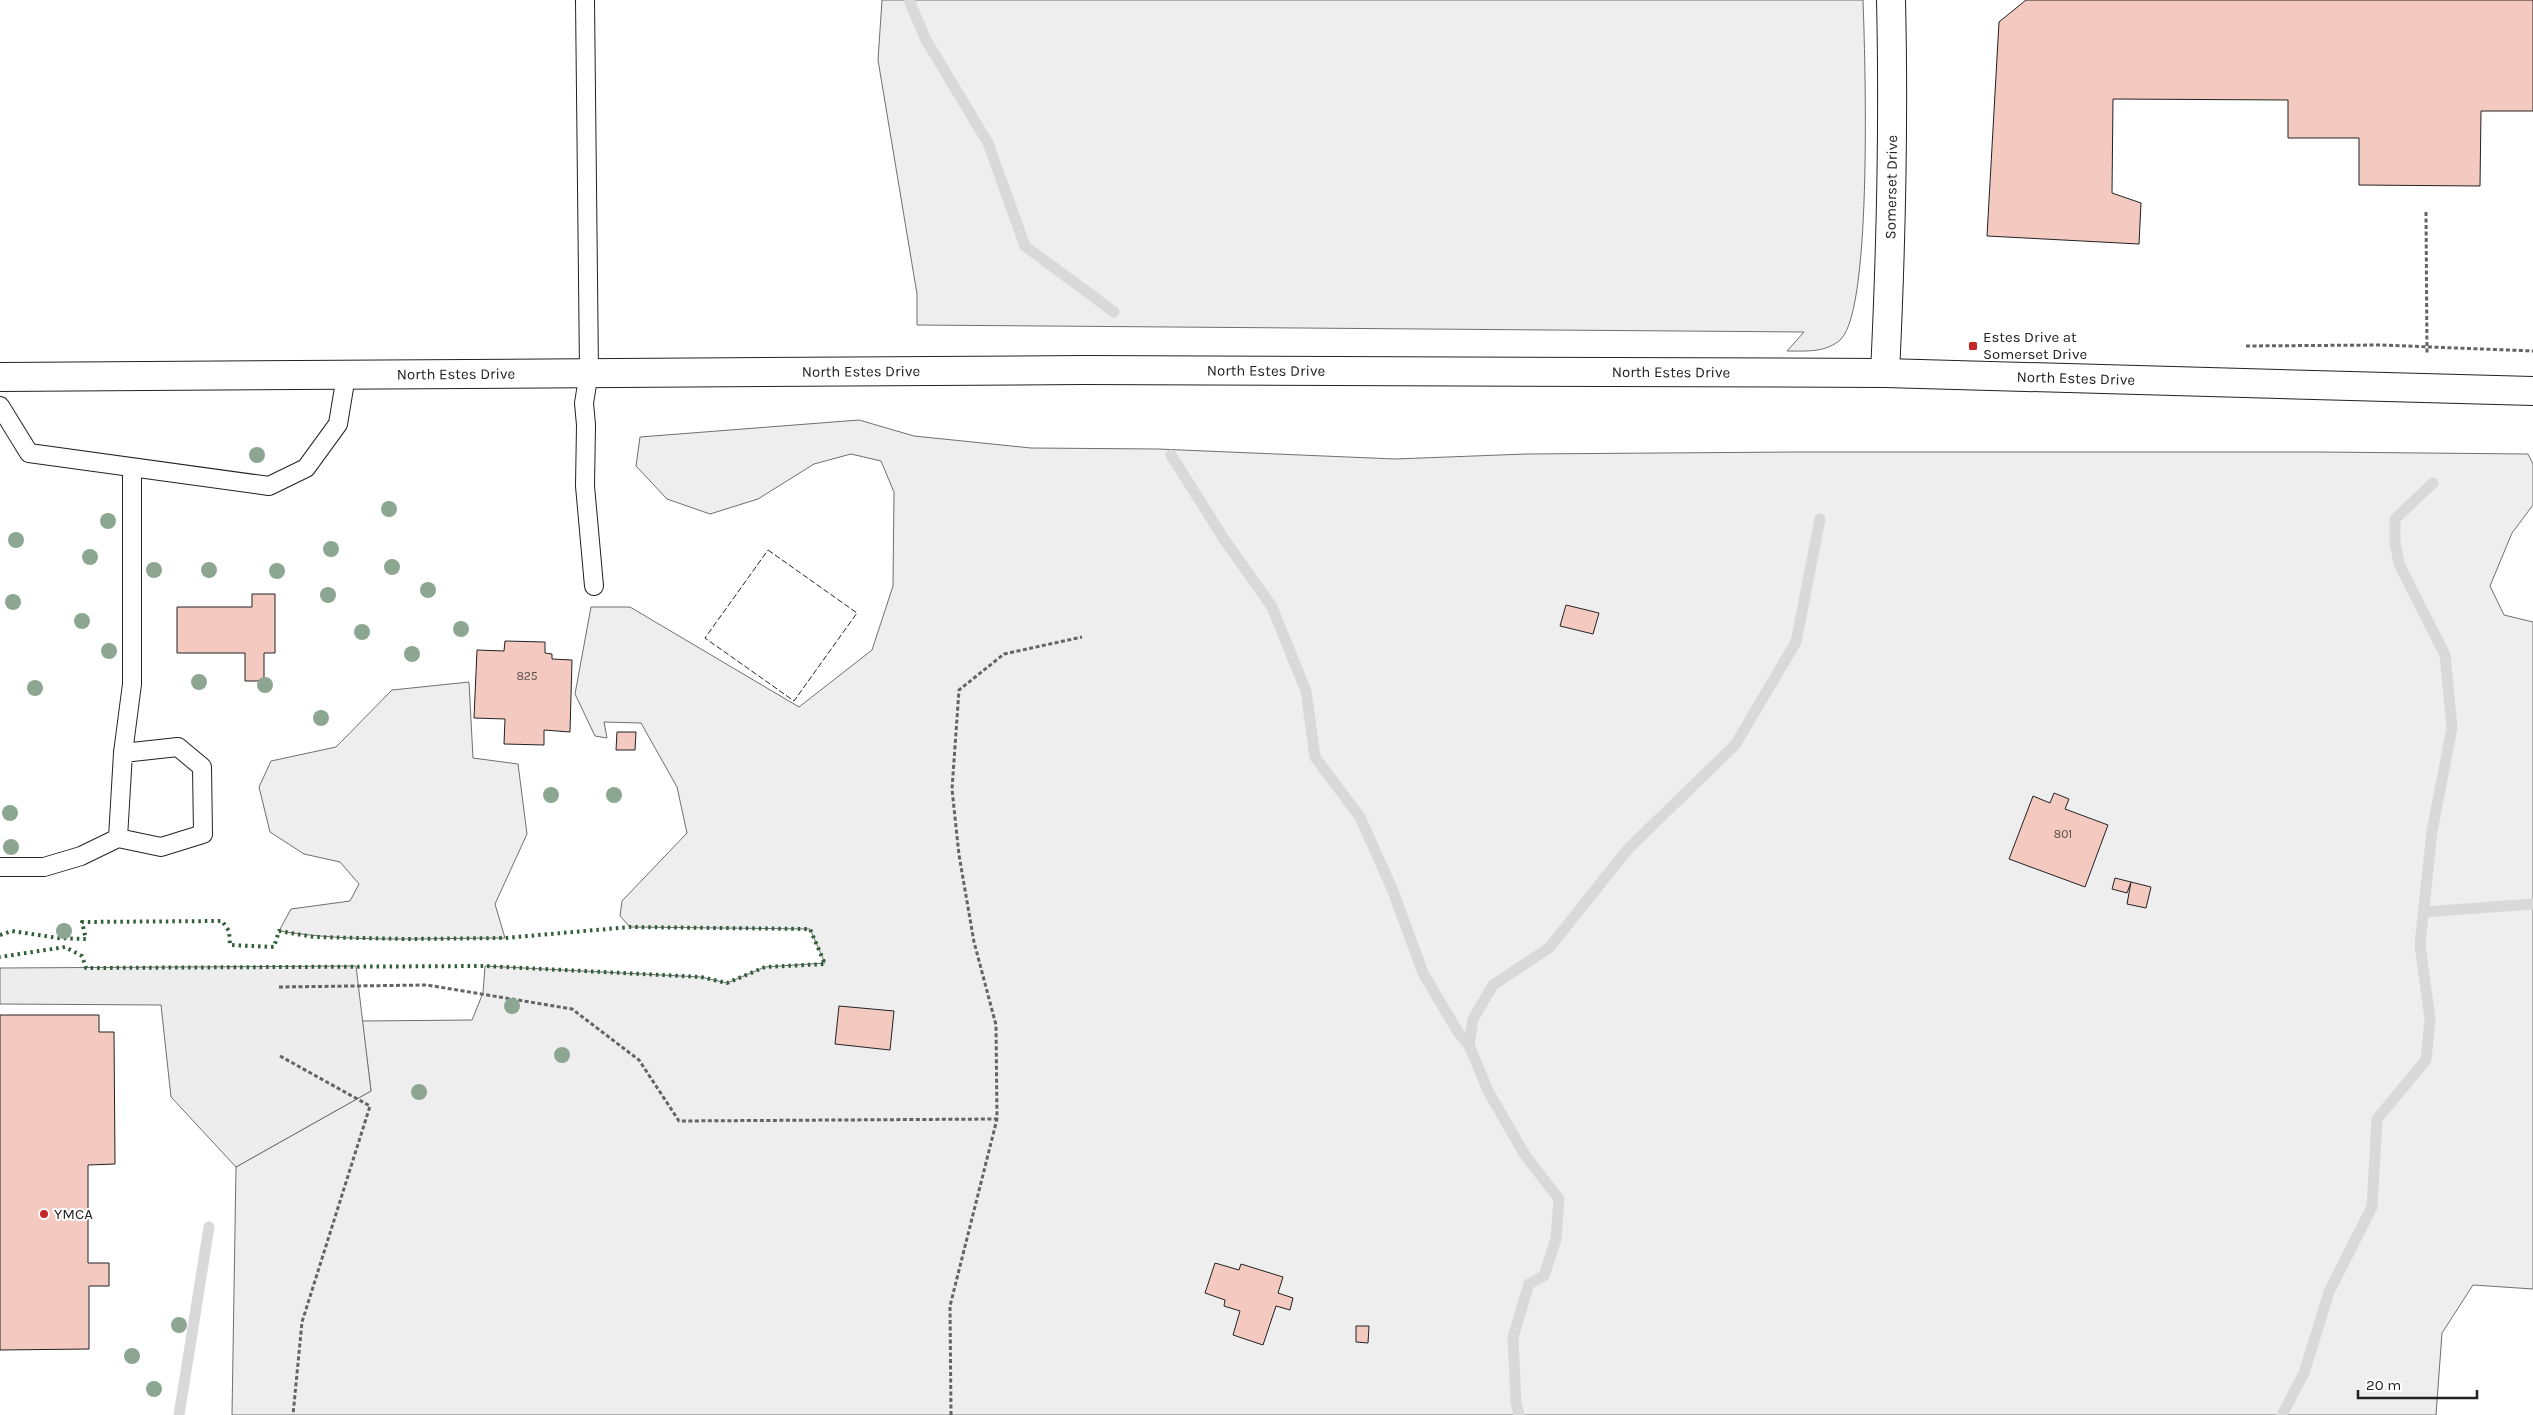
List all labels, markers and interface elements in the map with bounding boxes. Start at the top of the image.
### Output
street label: Somerset Drive [1881,135,1901,239]
place label: Estes Drive at Somerset Drive [1983,328,2087,363]
marker: Estes Drive at Somerset Drive [1967,340,1979,352]
street label: North Estes Drive [1207,361,1325,380]
street label: North Estes Drive [802,362,920,381]
street label: North Estes Drive [1612,363,1730,381]
street label: North Estes Drive [397,365,515,383]
street label: North Estes Drive [2016,368,2135,389]
house number: 825 [516,669,538,683]
house number: 801 [2054,827,2072,841]
place label: YMCA [54,1205,93,1223]
marker: YMCA [38,1208,50,1220]
scale bar [2358,1368,2477,1400]
text: 20 m [2366,1376,2401,1394]

